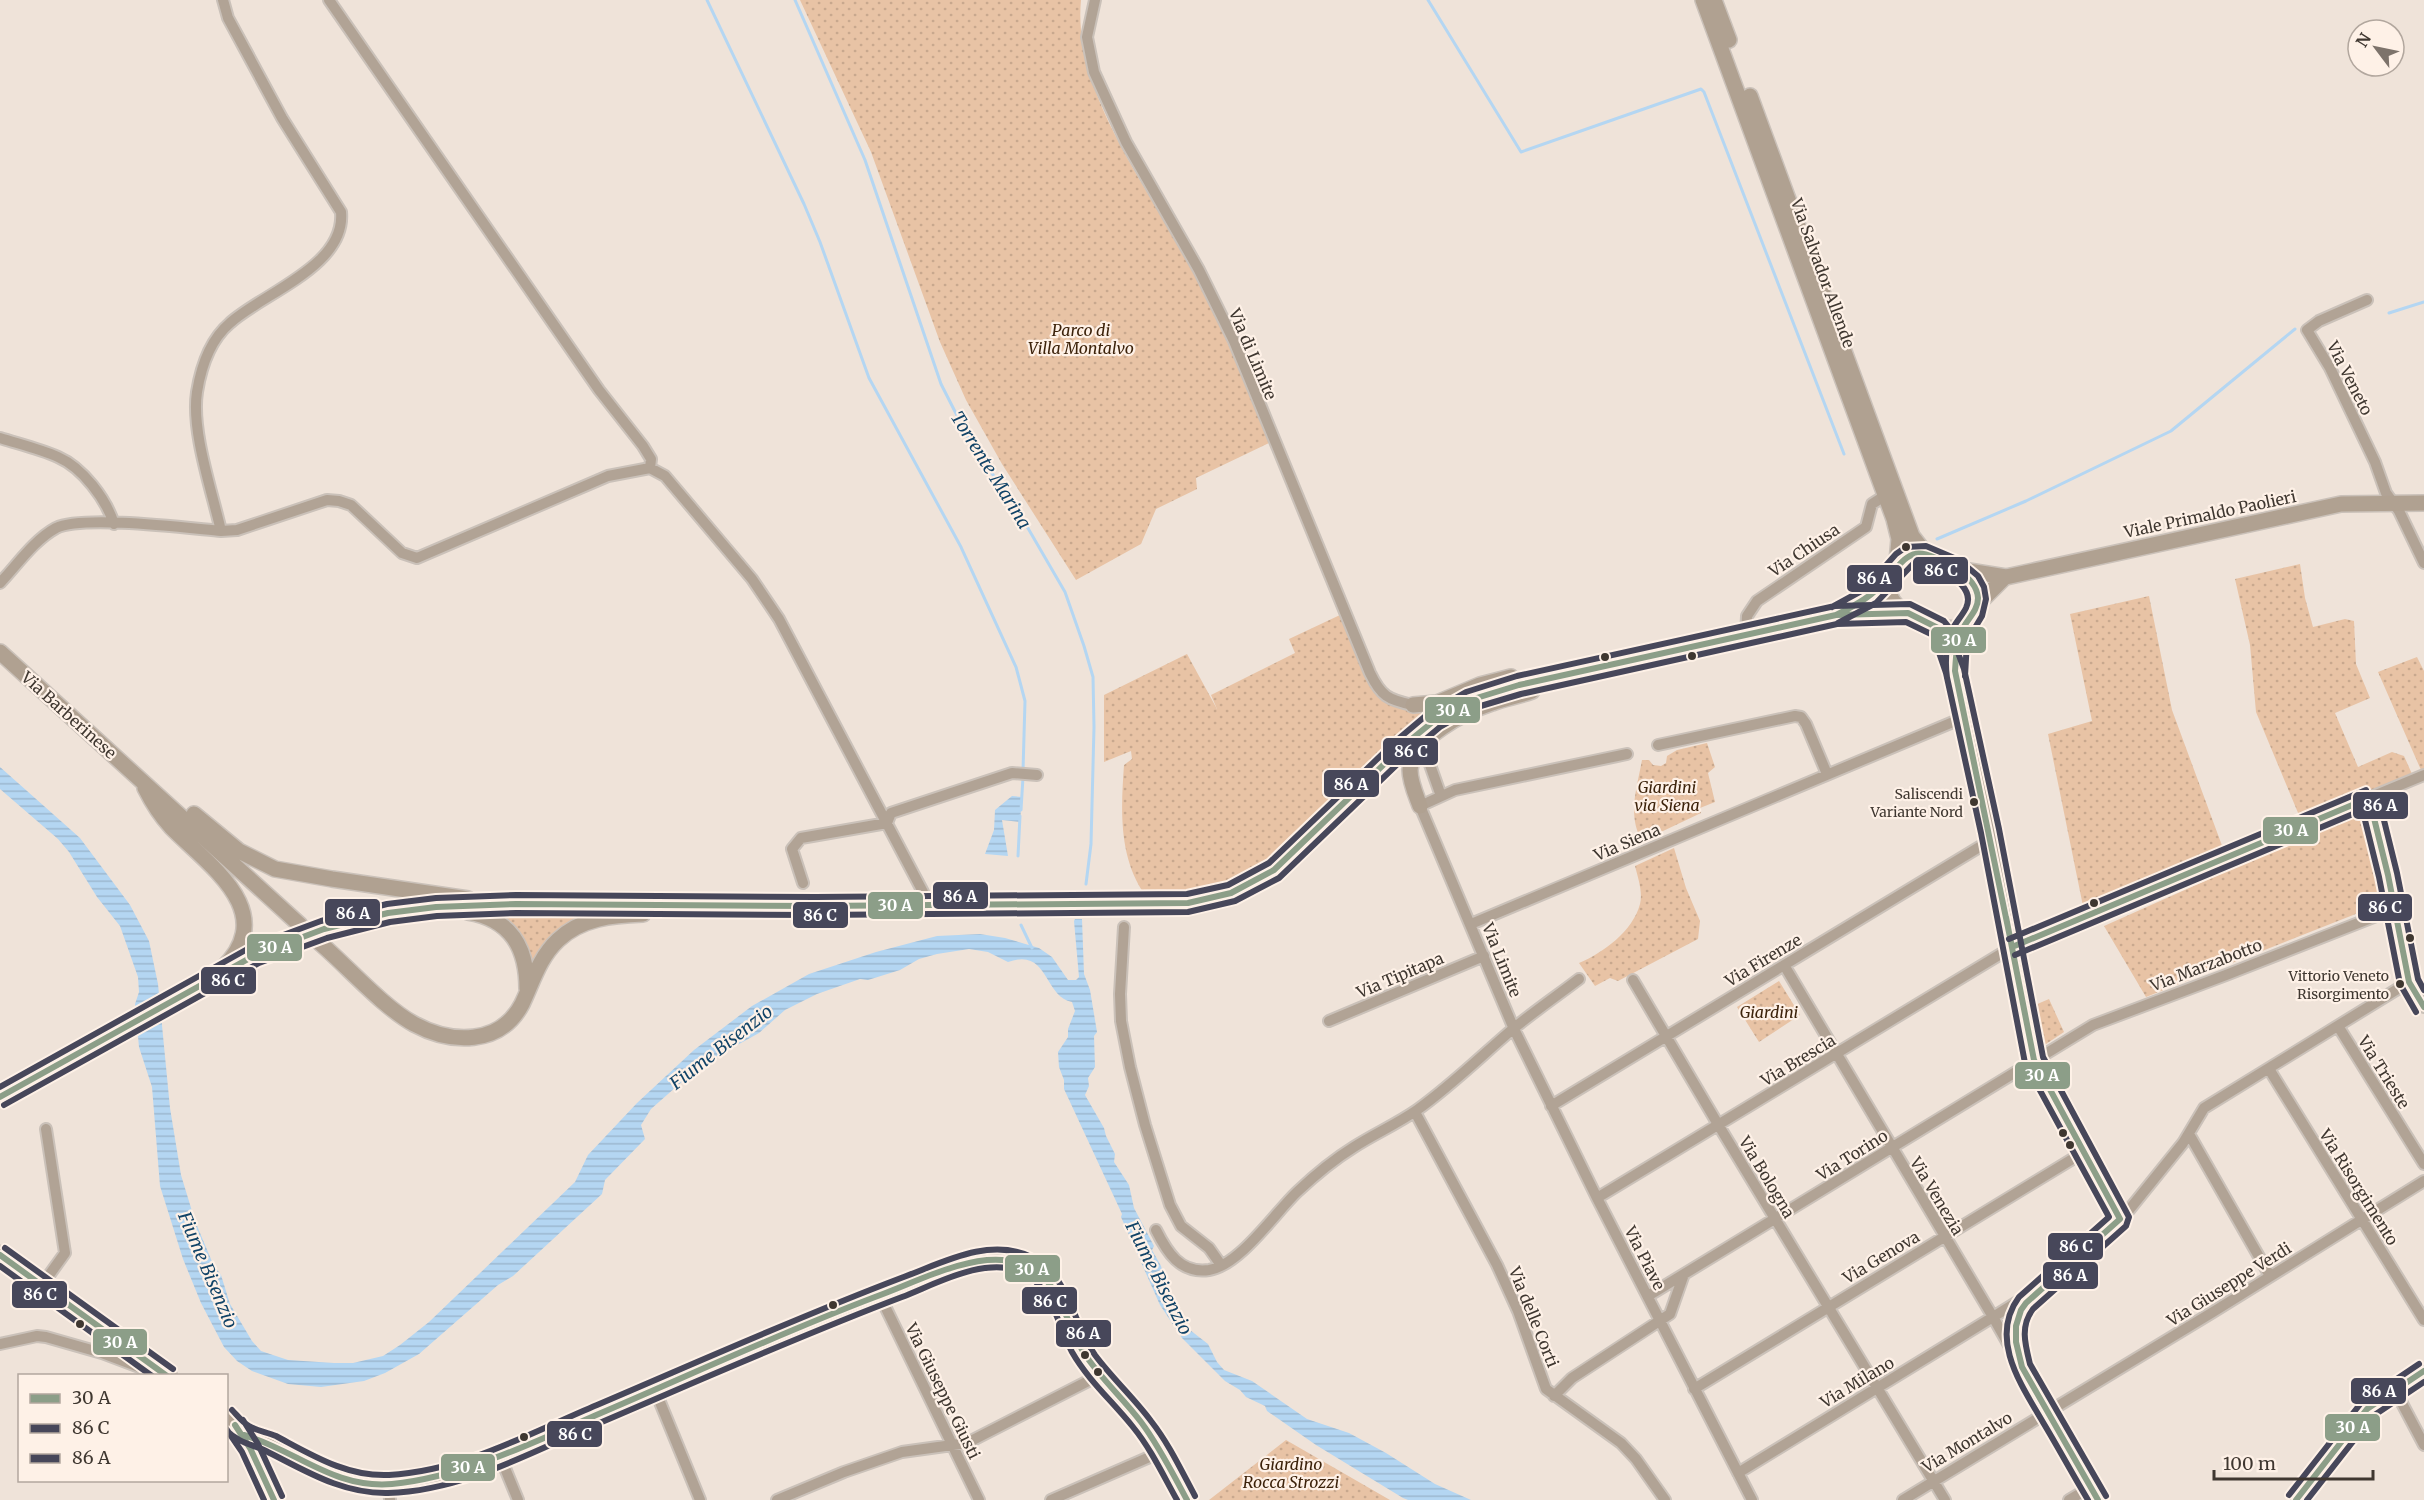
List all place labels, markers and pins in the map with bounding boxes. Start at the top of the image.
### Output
unlabelled marker [1900,541,1912,553]
unlabelled marker [1686,650,1698,662]
unlabelled marker [1599,651,1611,663]
place label: Saliscendi Variante Nord [1870,785,1964,821]
marker: Saliscendi Variante Nord [1968,796,1980,808]
unlabelled marker [2088,897,2100,909]
unlabelled marker [2404,932,2416,944]
place label: Vittorio Veneto Risorgimento [2288,967,2389,1003]
marker: Vittorio Veneto Risorgimento [2394,978,2406,990]
unlabelled marker [2057,1127,2069,1139]
unlabelled marker [2064,1139,2076,1151]
unlabelled marker [827,1299,839,1311]
unlabelled marker [74,1318,86,1330]
unlabelled marker [1079,1349,1091,1361]
unlabelled marker [1092,1366,1104,1378]
unlabelled marker [518,1431,530,1443]

